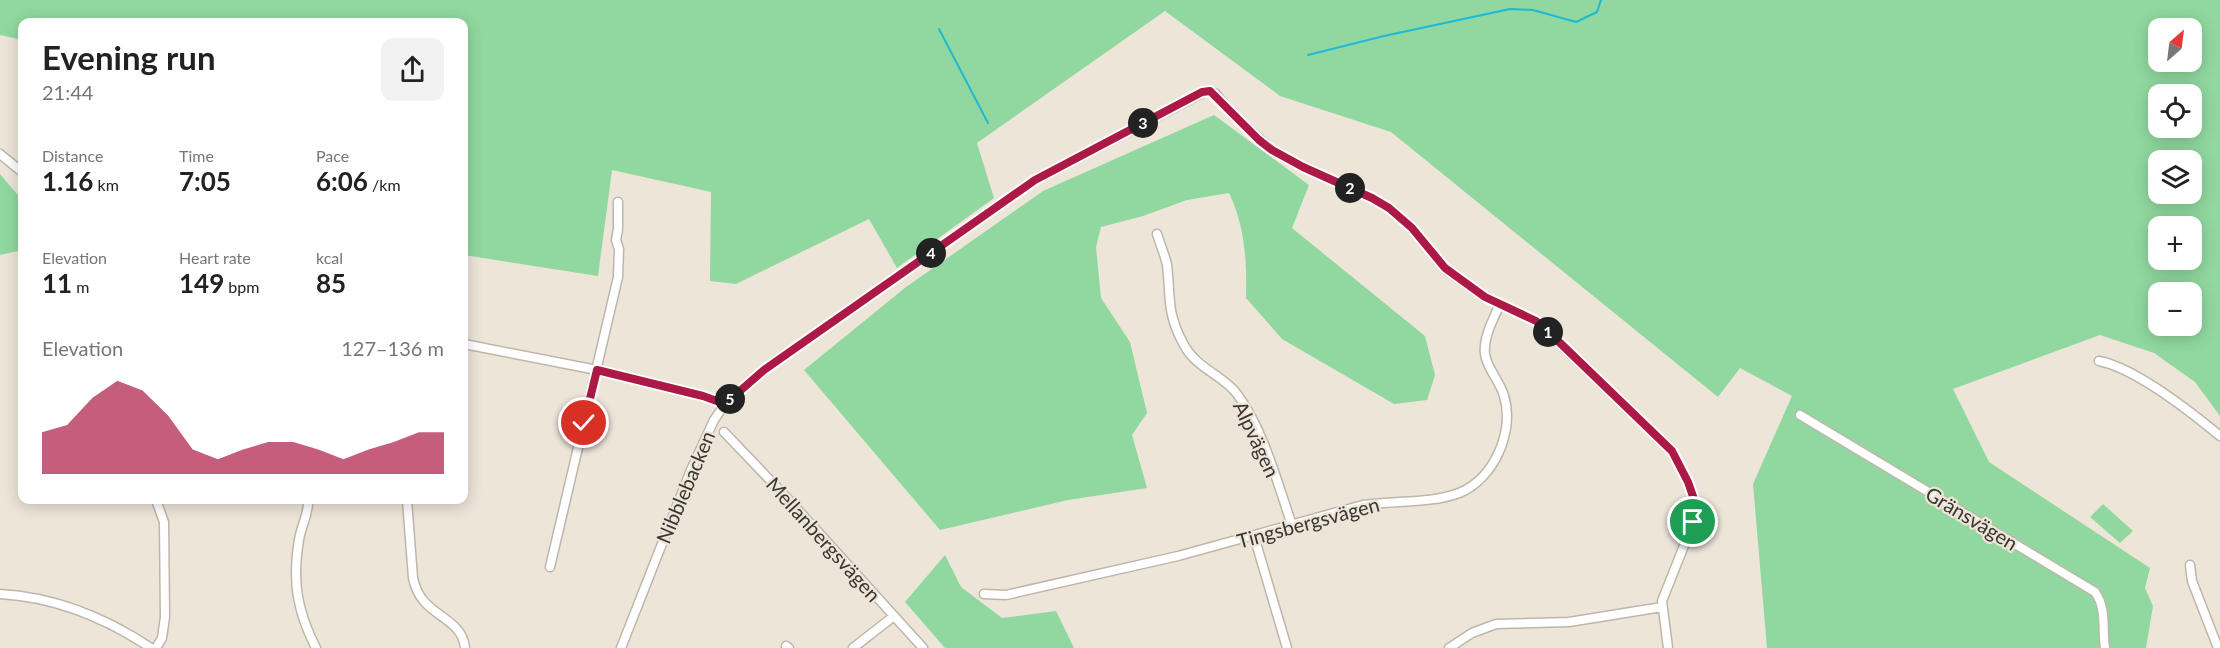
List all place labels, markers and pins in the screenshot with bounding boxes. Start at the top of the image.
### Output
pin: 3 [1128,108,1158,138]
pin: 2 [1335,173,1365,203]
pin: 4 [916,238,946,268]
pin: 1 [1533,317,1563,347]
pin: 5 [715,384,745,414]
pin [558,397,609,448]
pin [1667,496,1718,547]

